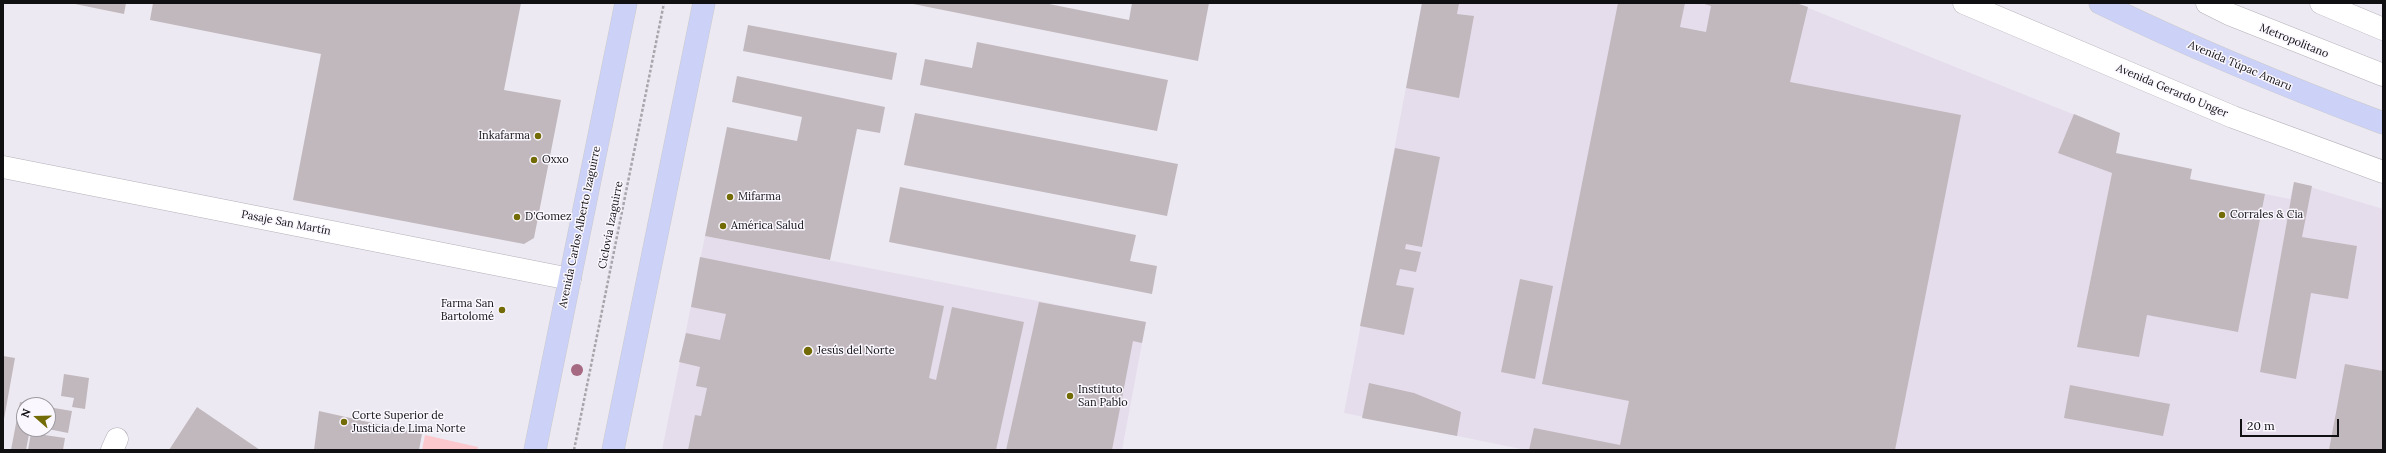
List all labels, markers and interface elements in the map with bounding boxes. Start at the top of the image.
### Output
street label: Metropolitano [2257,21,2331,61]
street label: Avenida Túpac Amaru [2186,38,2294,94]
street label: Avenida Gerardo Unger [2114,61,2230,121]
place label: Inkafarma [478,129,530,143]
marker: Inkafarma [533,131,543,141]
street label: Avenida Carlos Alberto Izaguirre [556,145,604,309]
place label: Oxxo [542,153,569,167]
marker: Oxxo [529,155,539,165]
street label: Ciclovía Izaguirre [596,180,626,270]
place label: Mifarma [738,190,781,204]
marker: Mifarma [725,192,735,202]
street label: Pasaje San Martín [240,208,332,238]
place label: Corrales & Cia [2230,208,2303,222]
place label: D'Gomez [525,210,572,224]
marker: Corrales & Cia [2217,210,2227,220]
marker: D'Gomez [512,212,522,222]
place label: América Salud [731,219,804,233]
marker: América Salud [718,221,728,231]
place label: Farma San Bartolomé [441,297,494,323]
marker: Farma San Bartolomé [497,305,507,315]
place label: Jesús del Norte [817,344,895,358]
marker: Jesús del Norte [802,345,814,357]
place label: Instituto San Pablo [1078,383,1128,409]
marker: Instituto San Pablo [1065,391,1075,401]
north arrow [16,397,56,437]
text: N [18,407,34,420]
place label: Corte Superior de Justicia de Lima Norte [352,409,466,435]
scale bar [2242,411,2341,437]
marker: Corte Superior de Justicia de Lima Norte [339,417,349,427]
text: 20 m [2247,418,2275,433]

